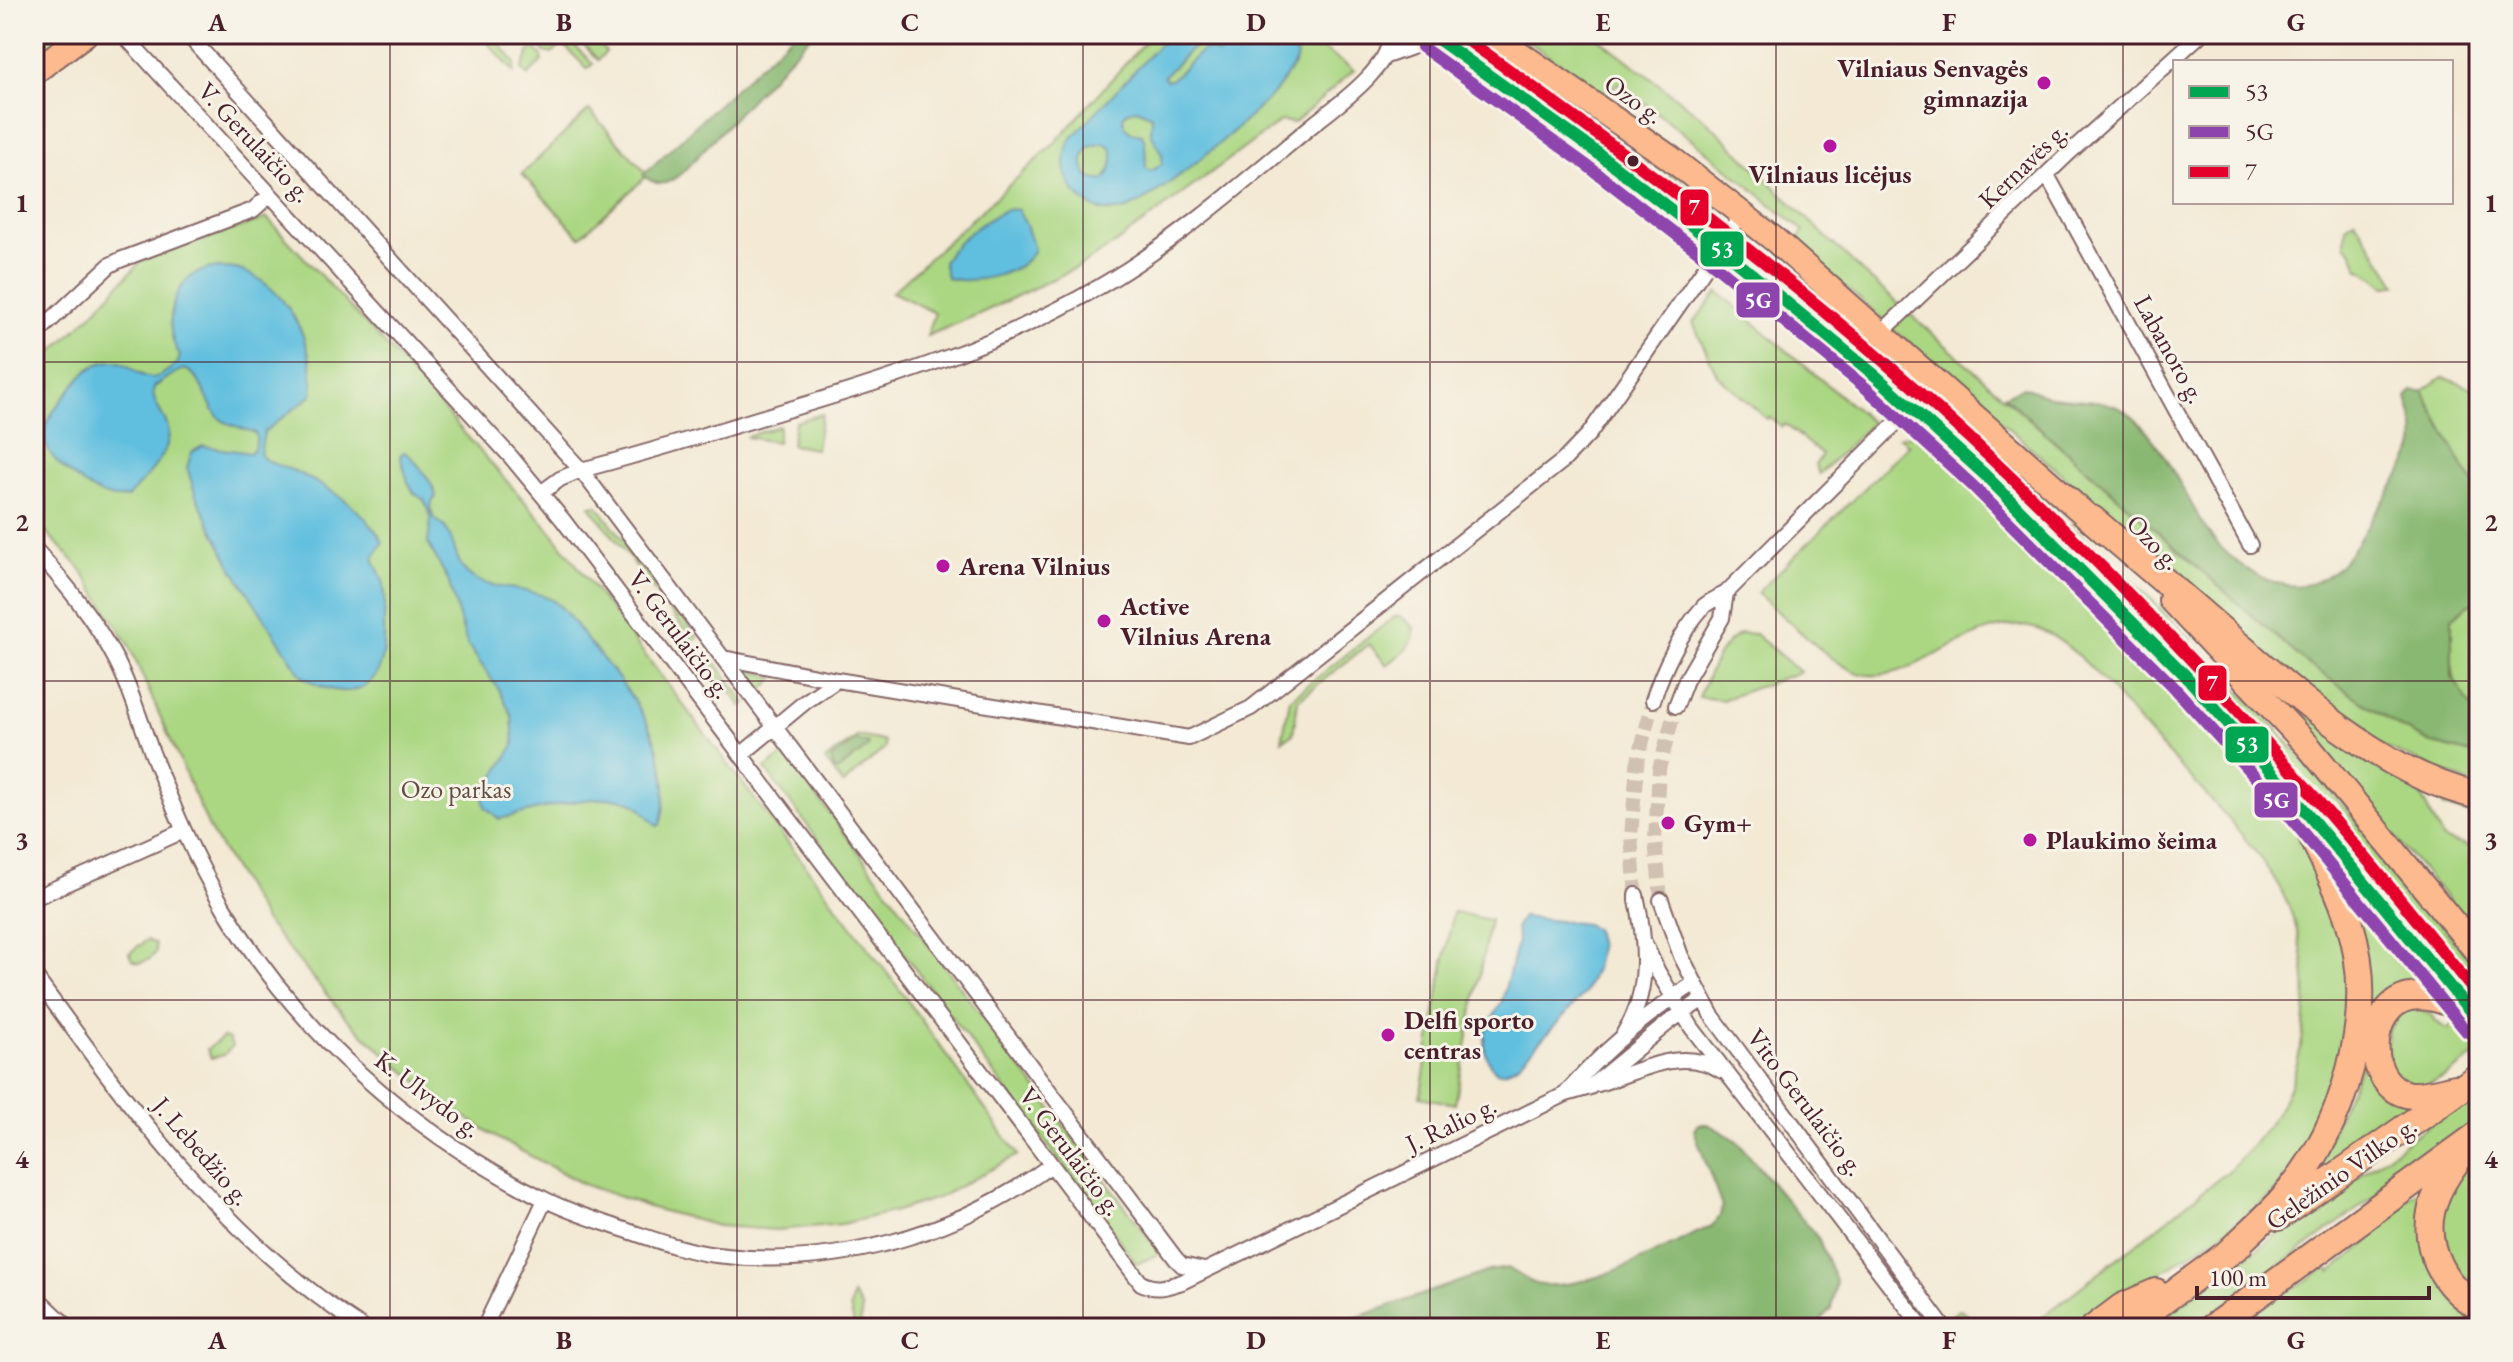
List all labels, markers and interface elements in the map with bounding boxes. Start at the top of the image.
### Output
text: A [207,5,227,39]
text: B [556,5,572,39]
text: C [901,5,919,39]
text: D [1246,5,1266,39]
text: E [1596,5,1611,39]
text: F [1942,5,1956,39]
text: G [2287,5,2306,39]
place label: Vilniaus Senvagės gimnazija [1837,51,2029,115]
legend [2173,60,2453,204]
street label: Ozo g. [1598,66,1670,132]
marker: Vilniaus Senvagės gimnazija [2035,74,2053,92]
street label: V. Gerulaičio g. [190,75,320,209]
text: 53 [2245,76,2268,107]
street label: Kernavės g. [1971,114,2075,216]
text: 5G [2245,116,2274,147]
marker: Vilniaus licėjus [1821,137,1839,155]
unlabelled marker [1625,153,1641,169]
text: 7 [2245,156,2257,187]
place label: Vilniaus licėjus [1748,157,1912,191]
text: 1 [15,186,29,220]
text: 1 [2484,186,2498,220]
line badge: 7 [1679,188,1710,227]
text: 7 [1688,193,1700,222]
line badge: 53 [1699,230,1745,268]
text: 53 [1710,235,1734,264]
line badge: 5G [1735,281,1781,319]
text: 5G [1744,286,1772,315]
street label: Labanoro g. [2126,289,2214,409]
text: 2 [15,505,29,539]
text: 2 [2484,505,2498,539]
street label: Ozo g. [2119,507,2189,577]
place label: Arena Vilnius [958,549,1110,583]
marker: Arena Vilnius [934,557,952,575]
street label: V. Gerulaičio g. [620,563,740,705]
place label: Active Vilnius Arena [1119,589,1272,653]
marker: Active Vilnius Arena [1095,612,1113,630]
line badge: 7 [2197,664,2228,702]
text: 7 [2206,669,2218,698]
line badge: 53 [2224,725,2270,764]
text: 53 [2235,730,2259,759]
park label: Ozo parkas [401,772,511,806]
line badge: 5G [2253,781,2299,819]
text: 5G [2262,786,2290,815]
place label: Gym+ [1684,806,1752,840]
marker: Gym+ [1659,814,1677,832]
text: 3 [15,823,29,857]
place label: Plaukimo šeima [2046,823,2218,857]
text: 3 [2484,823,2498,857]
marker: Plaukimo šeima [2021,831,2039,849]
place label: Delfi sporto centras [1404,1003,1534,1067]
street label: Vito Gerulaičio g. [1739,1021,1873,1183]
marker: Delfi sporto centras [1379,1026,1397,1044]
street label: K. Ulvydo g. [368,1043,488,1145]
street label: V. Gerulaičio g. [1011,1080,1131,1222]
street label: J. Ralio g. [1398,1087,1502,1161]
street label: J. Lebedžio g. [144,1088,259,1212]
street label: Geležinio Vilko g. [2259,1108,2423,1238]
text: 4 [15,1142,29,1176]
text: 4 [2484,1142,2498,1176]
scale bar [2197,1250,2429,1300]
text: 100 m [2209,1262,2267,1293]
text: A [207,1323,227,1357]
text: B [556,1323,572,1357]
text: C [901,1323,919,1357]
text: D [1246,1323,1266,1357]
text: E [1596,1323,1611,1357]
text: F [1942,1323,1956,1357]
text: G [2287,1323,2306,1357]

